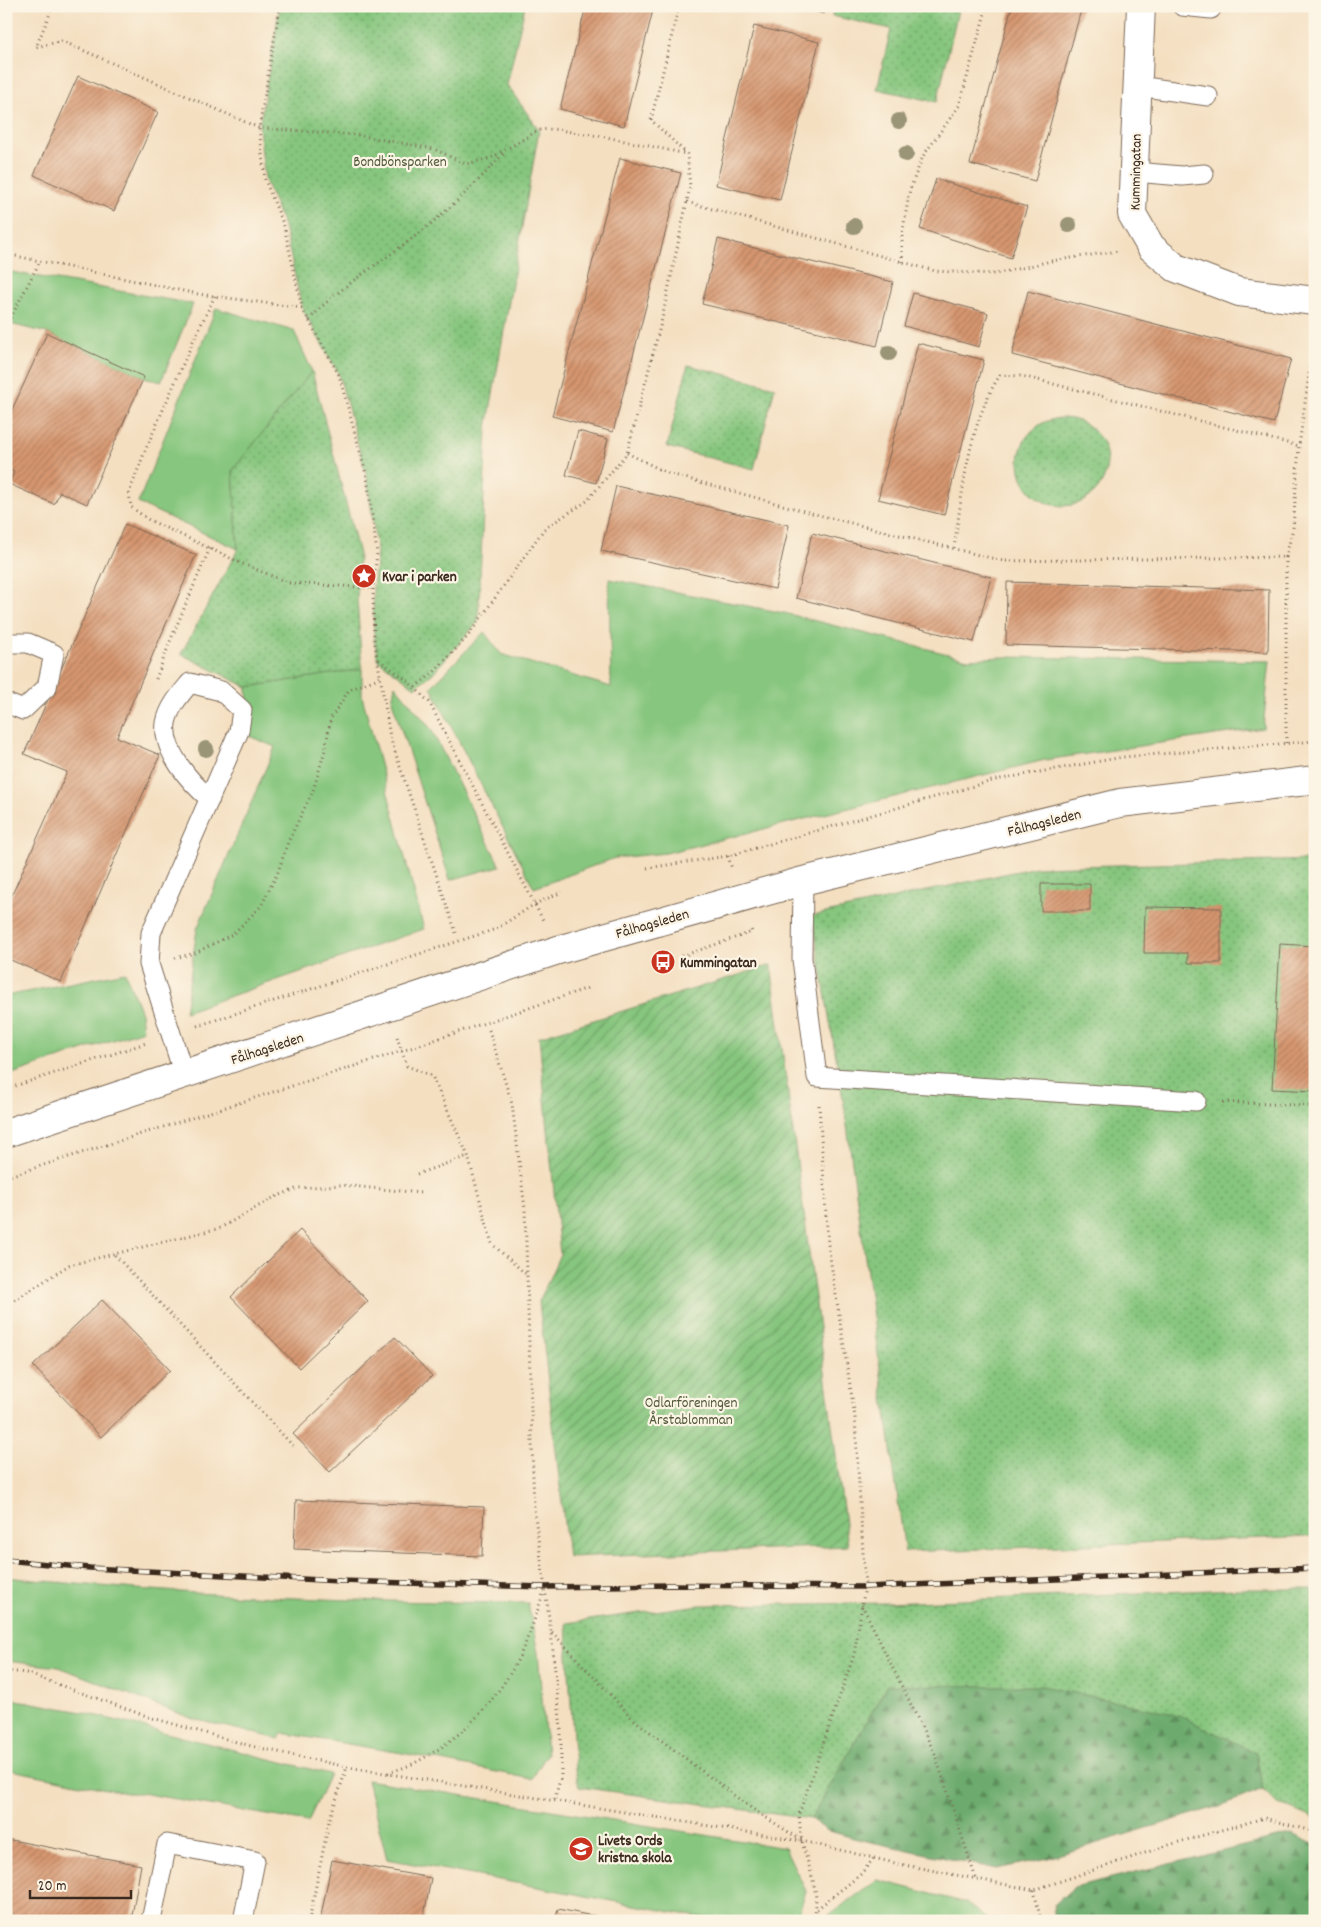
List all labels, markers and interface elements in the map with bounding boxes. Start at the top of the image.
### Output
street label: Kummingatan [1125,133,1149,211]
park label: Bondbönsparken [353,152,447,174]
place icon: Kvar i parken [351,563,377,589]
place label: Kvar i parken [382,567,457,589]
street label: Fålhagsleden [1005,804,1084,844]
street label: Fålhagsleden [613,904,692,946]
bus stop icon: Kummingatan [650,949,676,975]
place label: Kummingatan [680,953,757,975]
street label: Fålhagsleden [228,1028,307,1072]
park label: Odlarföreningen Årstablomman [645,1393,737,1432]
place label: Livets Ords kristna skola [598,1831,672,1870]
school or university icon: Livets Ords kristna skola [568,1836,594,1862]
scale bar [30,1867,131,1899]
text: 20 m [38,1876,66,1898]

